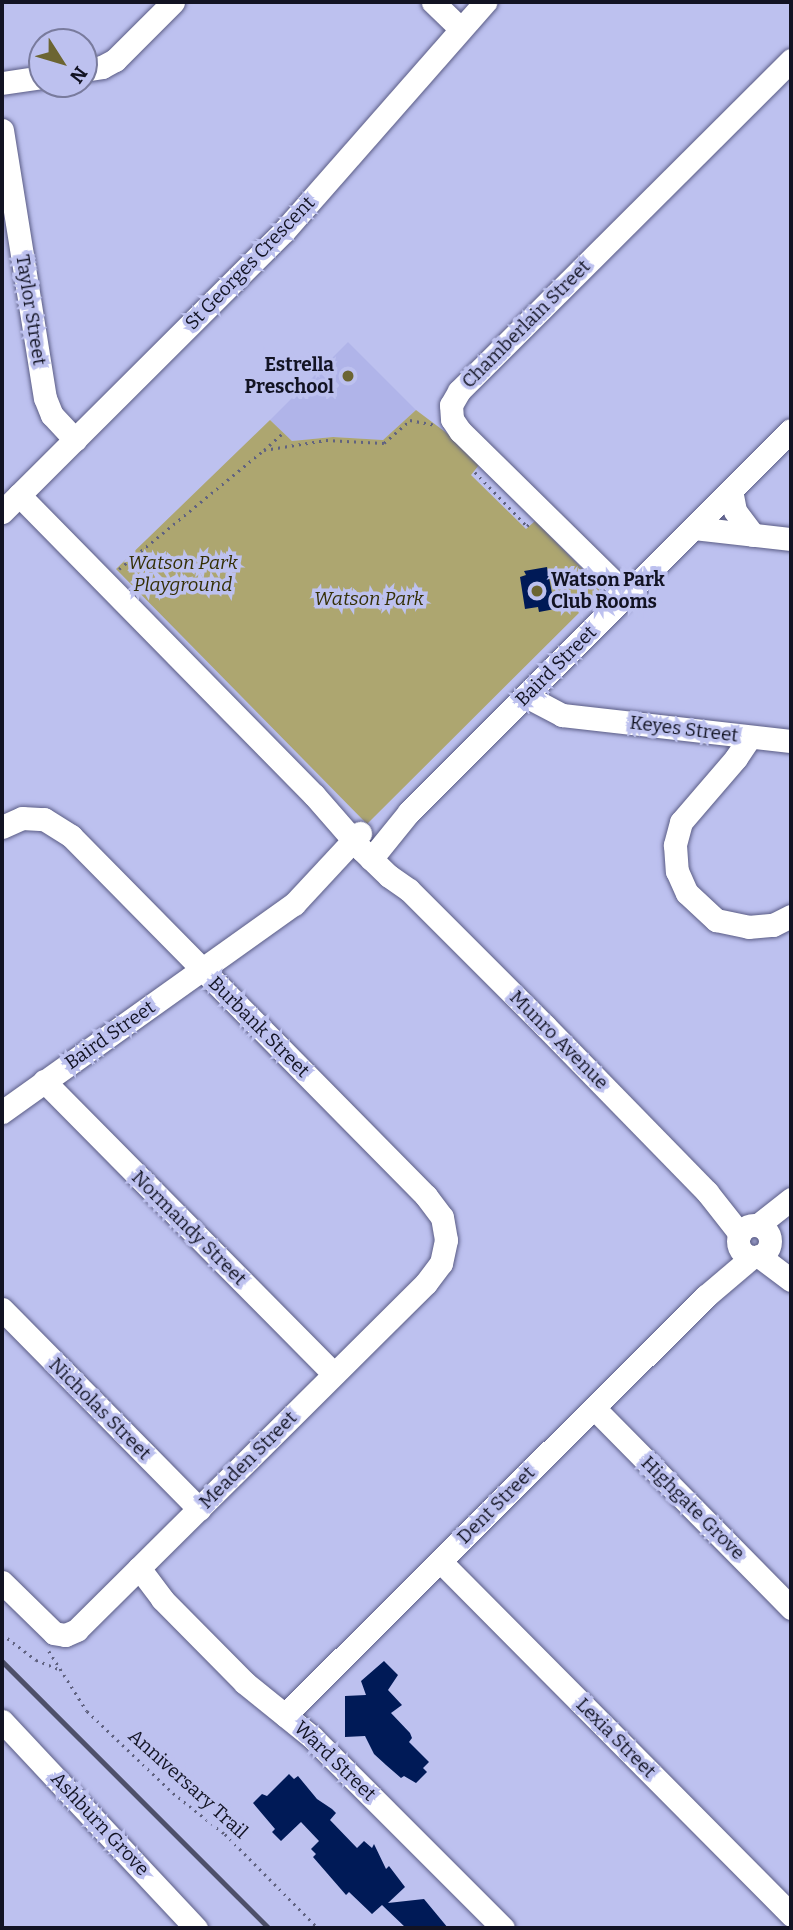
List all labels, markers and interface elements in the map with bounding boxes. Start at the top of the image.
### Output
north arrow [28,28,98,98]
text: N [65,62,92,88]
street label: St Georges Crescent [180,192,320,334]
street label: Taylor Street [11,253,51,367]
street label: Chamberlain Street [457,255,595,393]
place label: Estrella Preschool [245,354,334,398]
marker: Estrella Preschool [340,368,356,384]
park label: Watson Park Playground [128,552,238,596]
place label: Watson Park Club Rooms [551,569,665,613]
marker: Watson Park Club Rooms [529,583,545,599]
park label: Watson Park [314,588,424,610]
street label: Baird Street [511,621,601,711]
street label: Keyes Street [628,711,740,747]
street label: Burbank Street [204,972,314,1082]
street label: Munro Avenue [505,986,613,1094]
street label: Baird Street [61,996,159,1074]
street label: Normandy Street [127,1166,251,1290]
street label: Nicholas Street [44,1353,156,1465]
street label: Meaden Street [194,1406,302,1514]
street label: Highgate Grove [636,1451,750,1565]
street label: Dent Street [452,1461,540,1549]
street label: Lexia Street [571,1693,661,1783]
street label: Ward Street [289,1716,381,1806]
street label: Anniversary Trail [124,1724,252,1844]
street label: Ashburn Grove [46,1767,154,1881]

